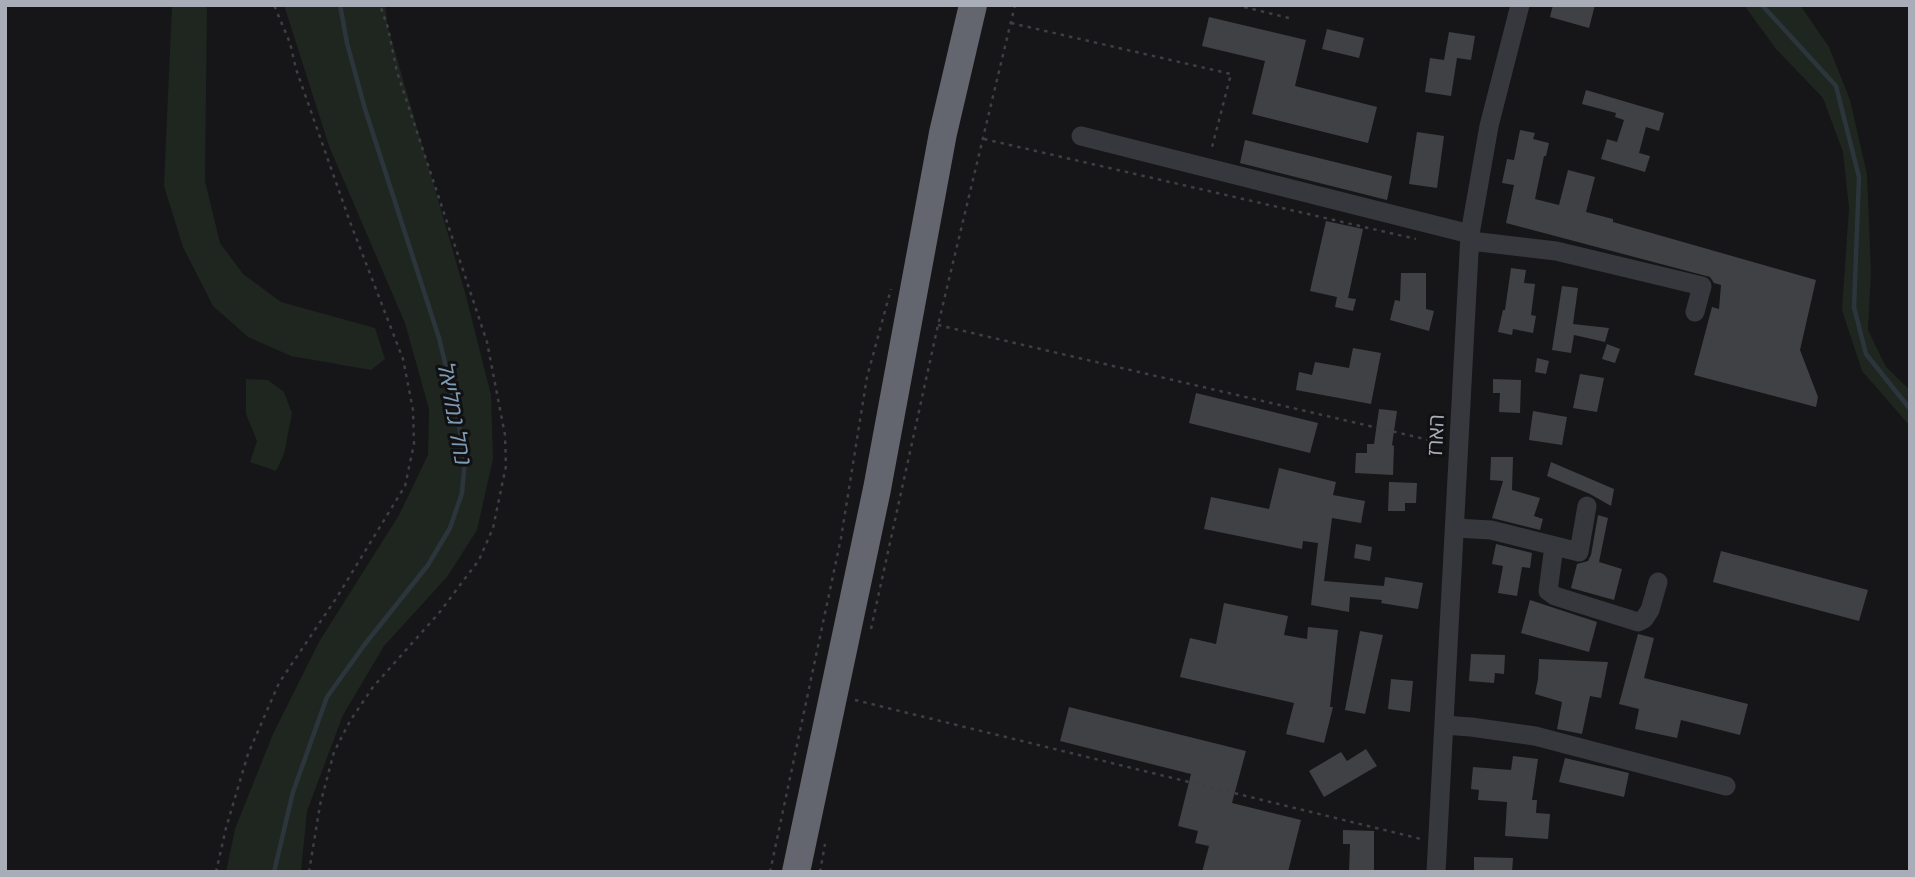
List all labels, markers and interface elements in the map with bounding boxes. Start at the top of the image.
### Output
water label: נחל גמליאל [430,360,476,468]
street label: הארז [1423,414,1451,456]

